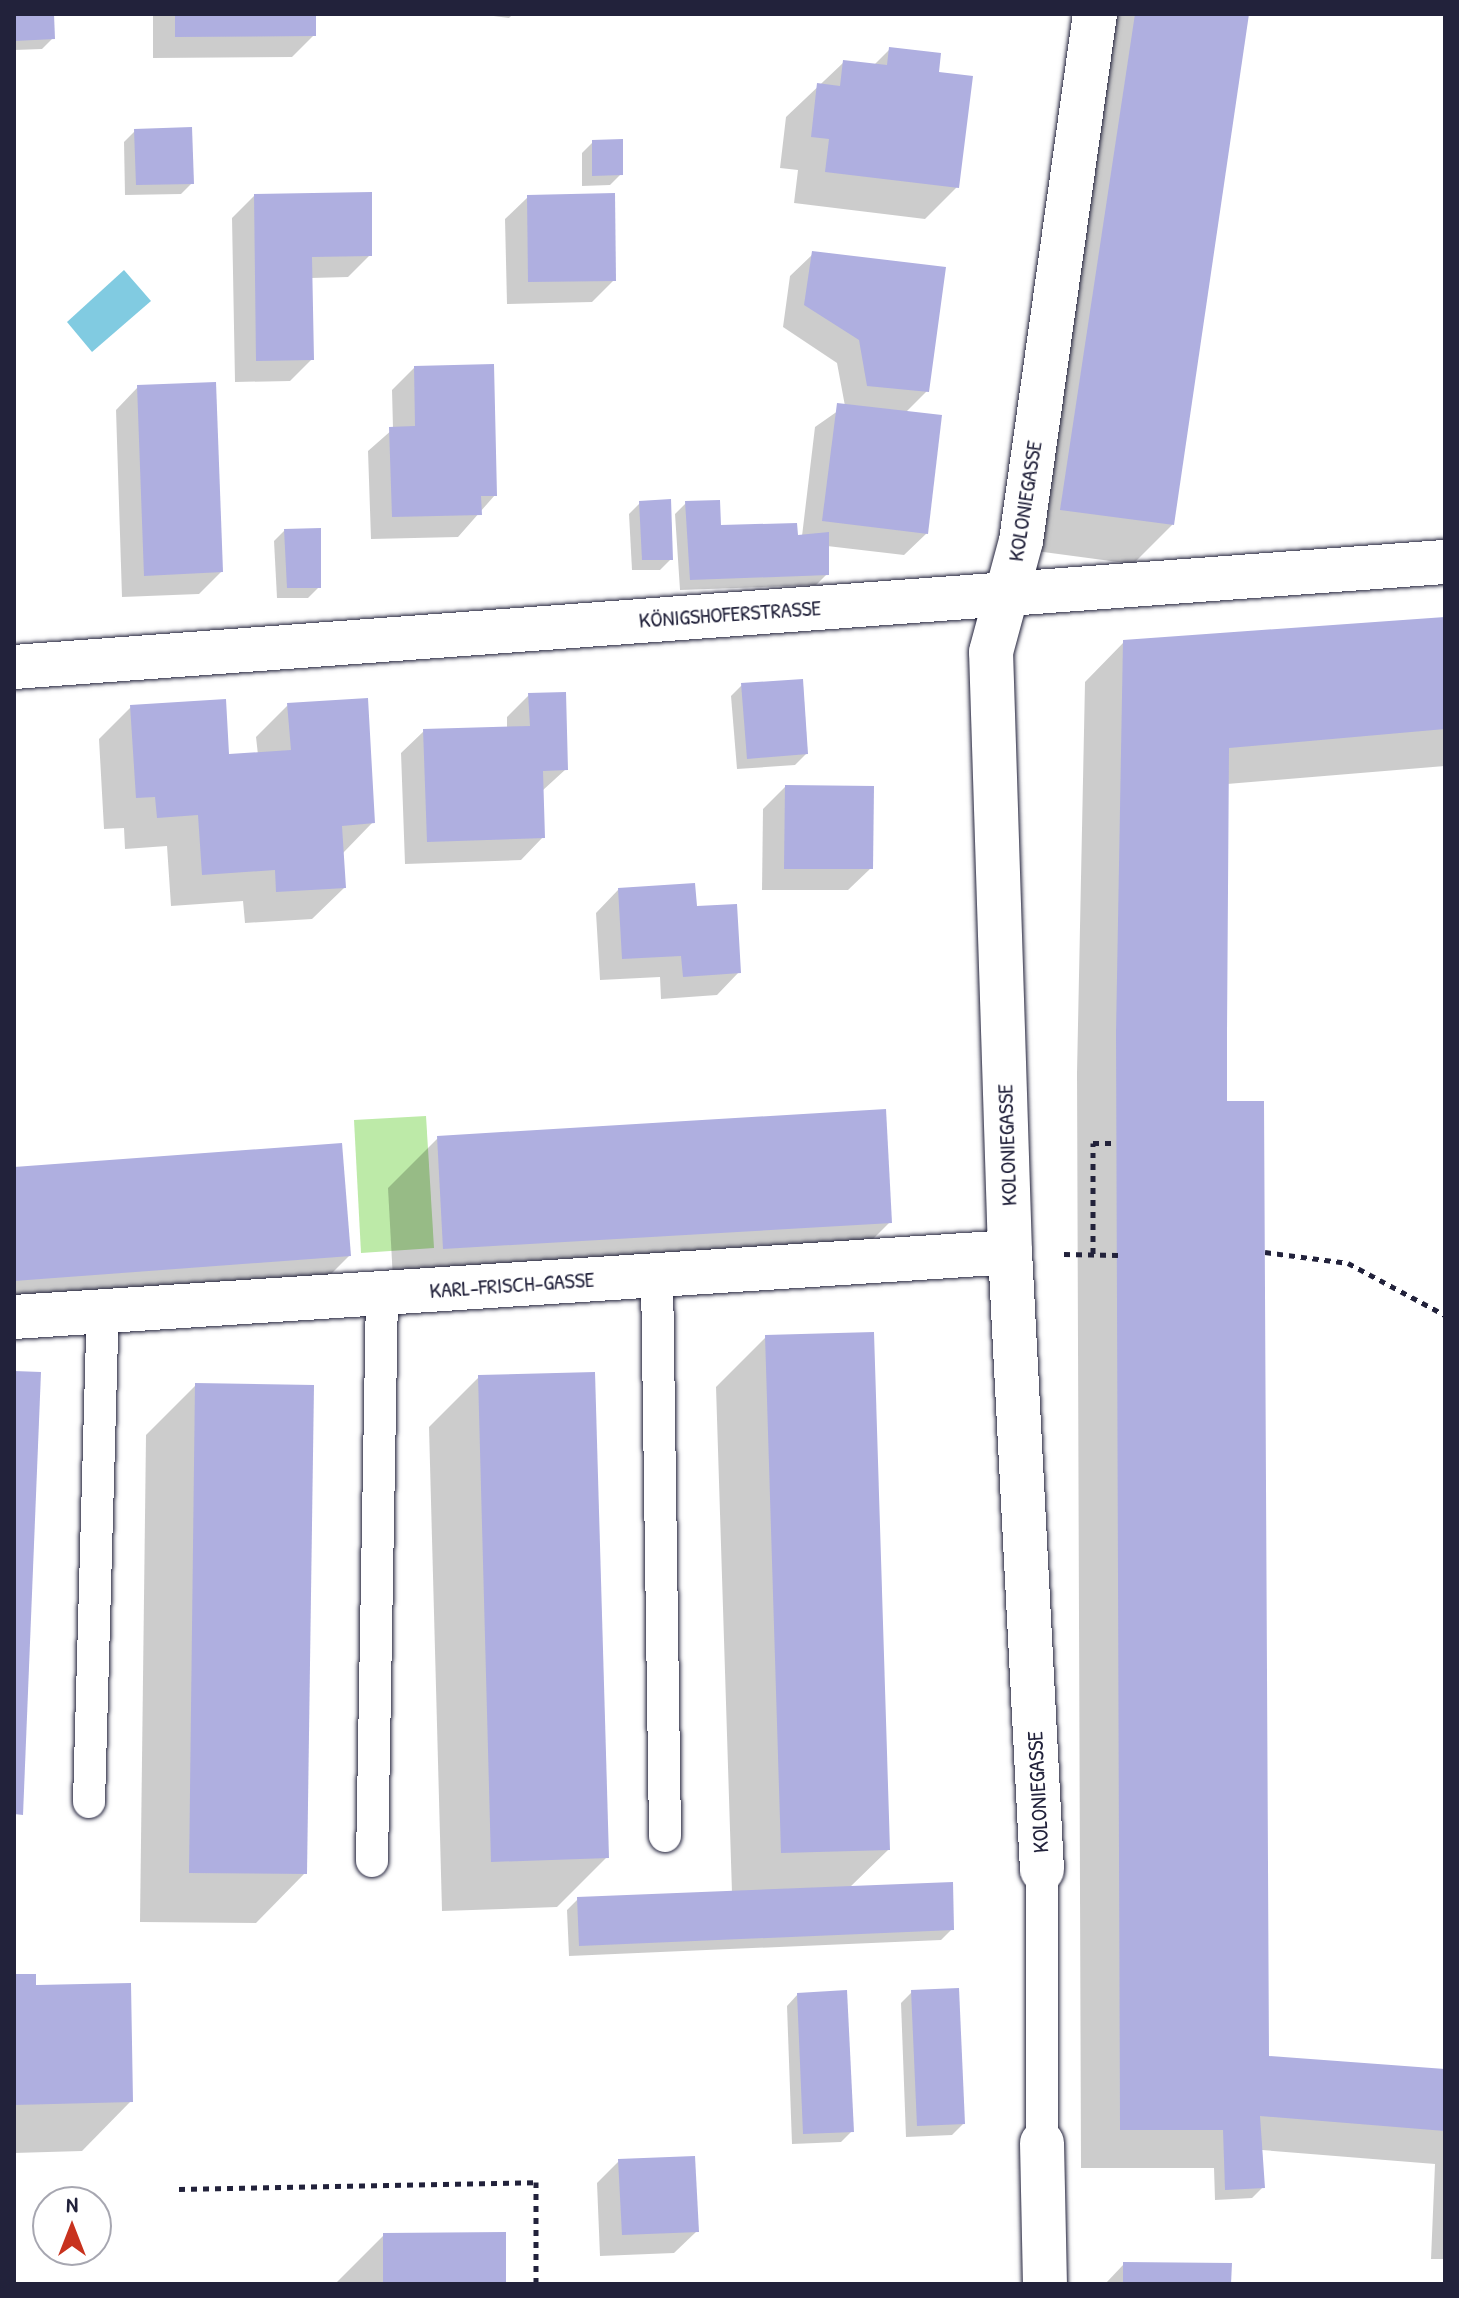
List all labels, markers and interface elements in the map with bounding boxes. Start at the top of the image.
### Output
street label: KOLONIEGASSE [1002,439,1048,563]
street label: KÖNIGSHOFERSTRASSE [638,594,822,634]
street label: KOLONIEGASSE [992,1084,1022,1206]
street label: KARL-FRISCH-GASSE [429,1266,595,1304]
street label: KOLONIEGASSE [1022,1730,1054,1854]
north arrow [32,2186,112,2266]
text: N [66,2189,78,2219]

